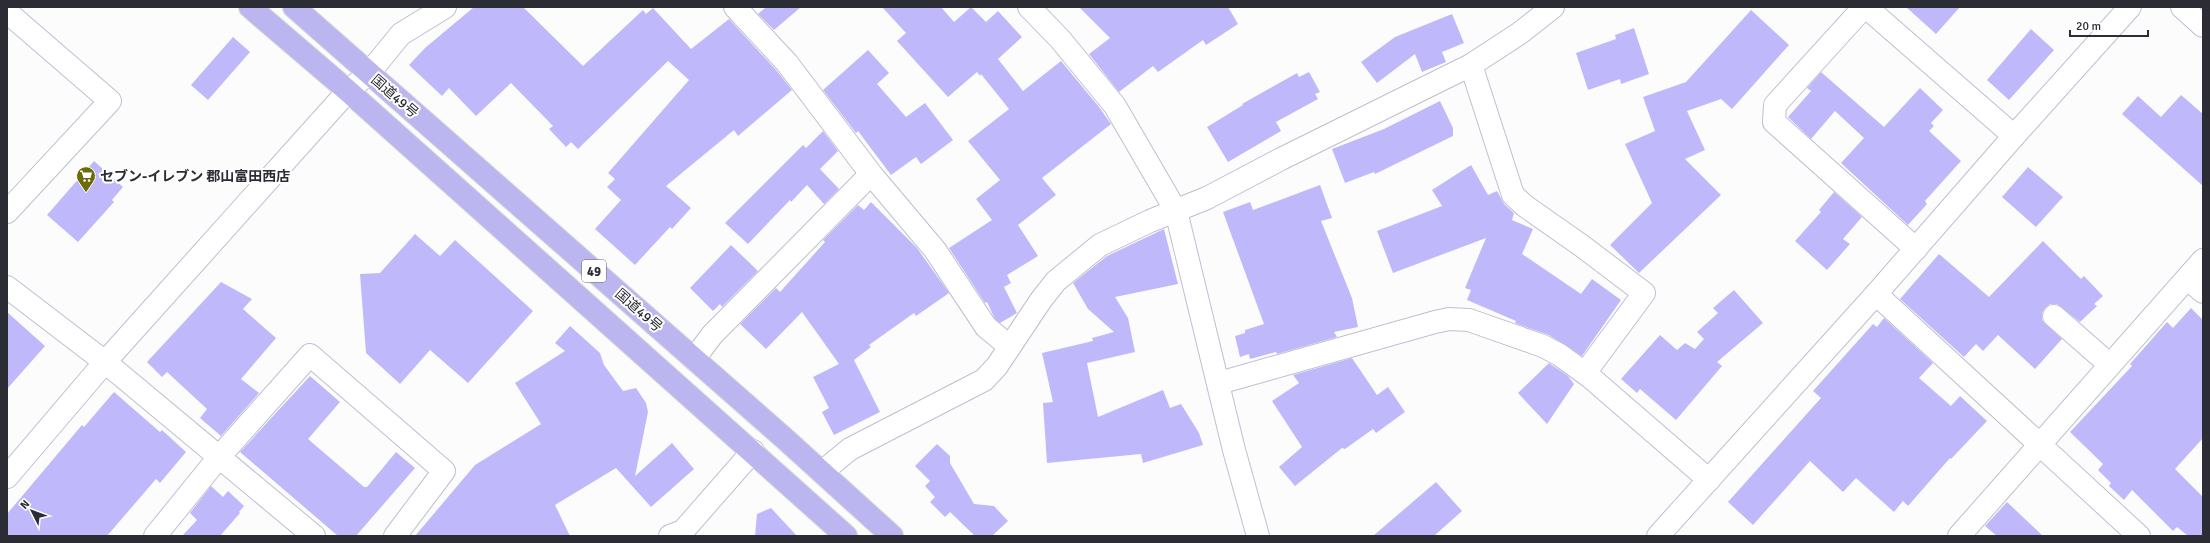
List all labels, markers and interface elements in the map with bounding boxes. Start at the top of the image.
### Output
scale bar [2070,12,2148,38]
text: 20 m [2076,19,2101,34]
street label: 国道49号 [368,71,422,122]
supermarket icon: セブン-イレブン 郡山富田西店 [75,165,97,193]
place label: セブン-イレブン 郡山富田西店 [100,168,290,185]
road number: 49 [582,260,606,282]
street label: 国道49号 [612,285,666,336]
north arrow [12,491,52,531]
text: N [18,497,32,512]

